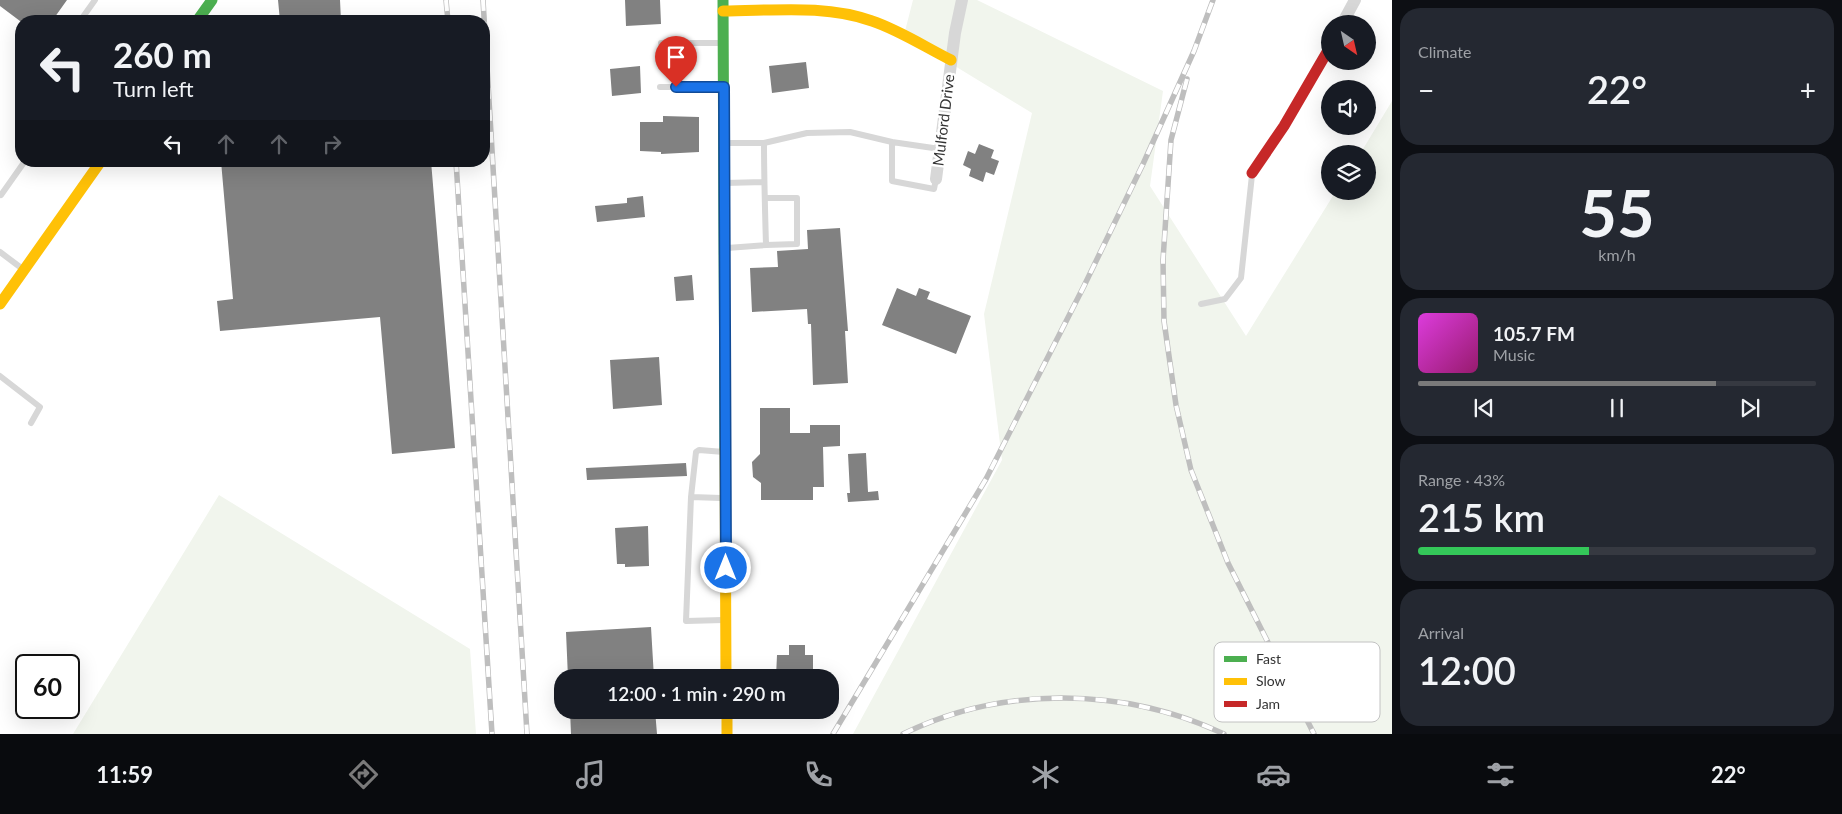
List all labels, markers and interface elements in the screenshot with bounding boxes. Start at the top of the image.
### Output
north arrow [1321,15,1376,70]
map controls [1321,15,1376,200]
text: 260 m [113,33,212,75]
icon: left [30,35,95,100]
pin [655,36,697,87]
text: Climate [1418,42,1471,61]
icon: arrive [662,43,690,71]
text: 22° [1587,66,1647,112]
street label: Mulford Drive [928,73,958,167]
text: − [1418,73,1434,107]
text: + [1800,73,1816,107]
text: Turn left [113,75,194,102]
button: sound [1321,80,1376,135]
icon: left [159,130,187,158]
icon: ahead [212,130,240,158]
icon: ahead [265,130,293,158]
icon: right [318,130,346,158]
button: layers [1321,145,1376,200]
text: 55 [1579,173,1655,251]
text: km/h [1598,245,1636,264]
text: 105.7 FM [1493,322,1575,345]
text: Music [1493,345,1535,364]
icon: previous [1470,394,1498,422]
icon: pause [1603,394,1631,422]
icon: next [1736,394,1764,422]
text: Range · 43% [1418,470,1505,489]
text: 215 km [1418,494,1545,540]
position arrow [699,541,751,593]
text: Arrival [1418,623,1464,642]
legend [1214,642,1380,722]
text: 12:00 [1418,647,1516,693]
text: Fast [1256,650,1281,667]
speed limit sign: 60 [15,654,80,719]
text: Slow [1256,672,1286,689]
text: 12:00 · 1 min · 290 m [607,682,786,705]
text: Jam [1256,695,1280,712]
icon: directions [346,757,381,792]
icon: music [573,757,608,792]
icon: phone [801,757,836,792]
icon: climate [1028,757,1063,792]
icon: car [1256,757,1291,792]
icon: filters [1483,757,1518,792]
text: 11:59 [96,761,153,788]
text: 22° [1711,761,1746,788]

